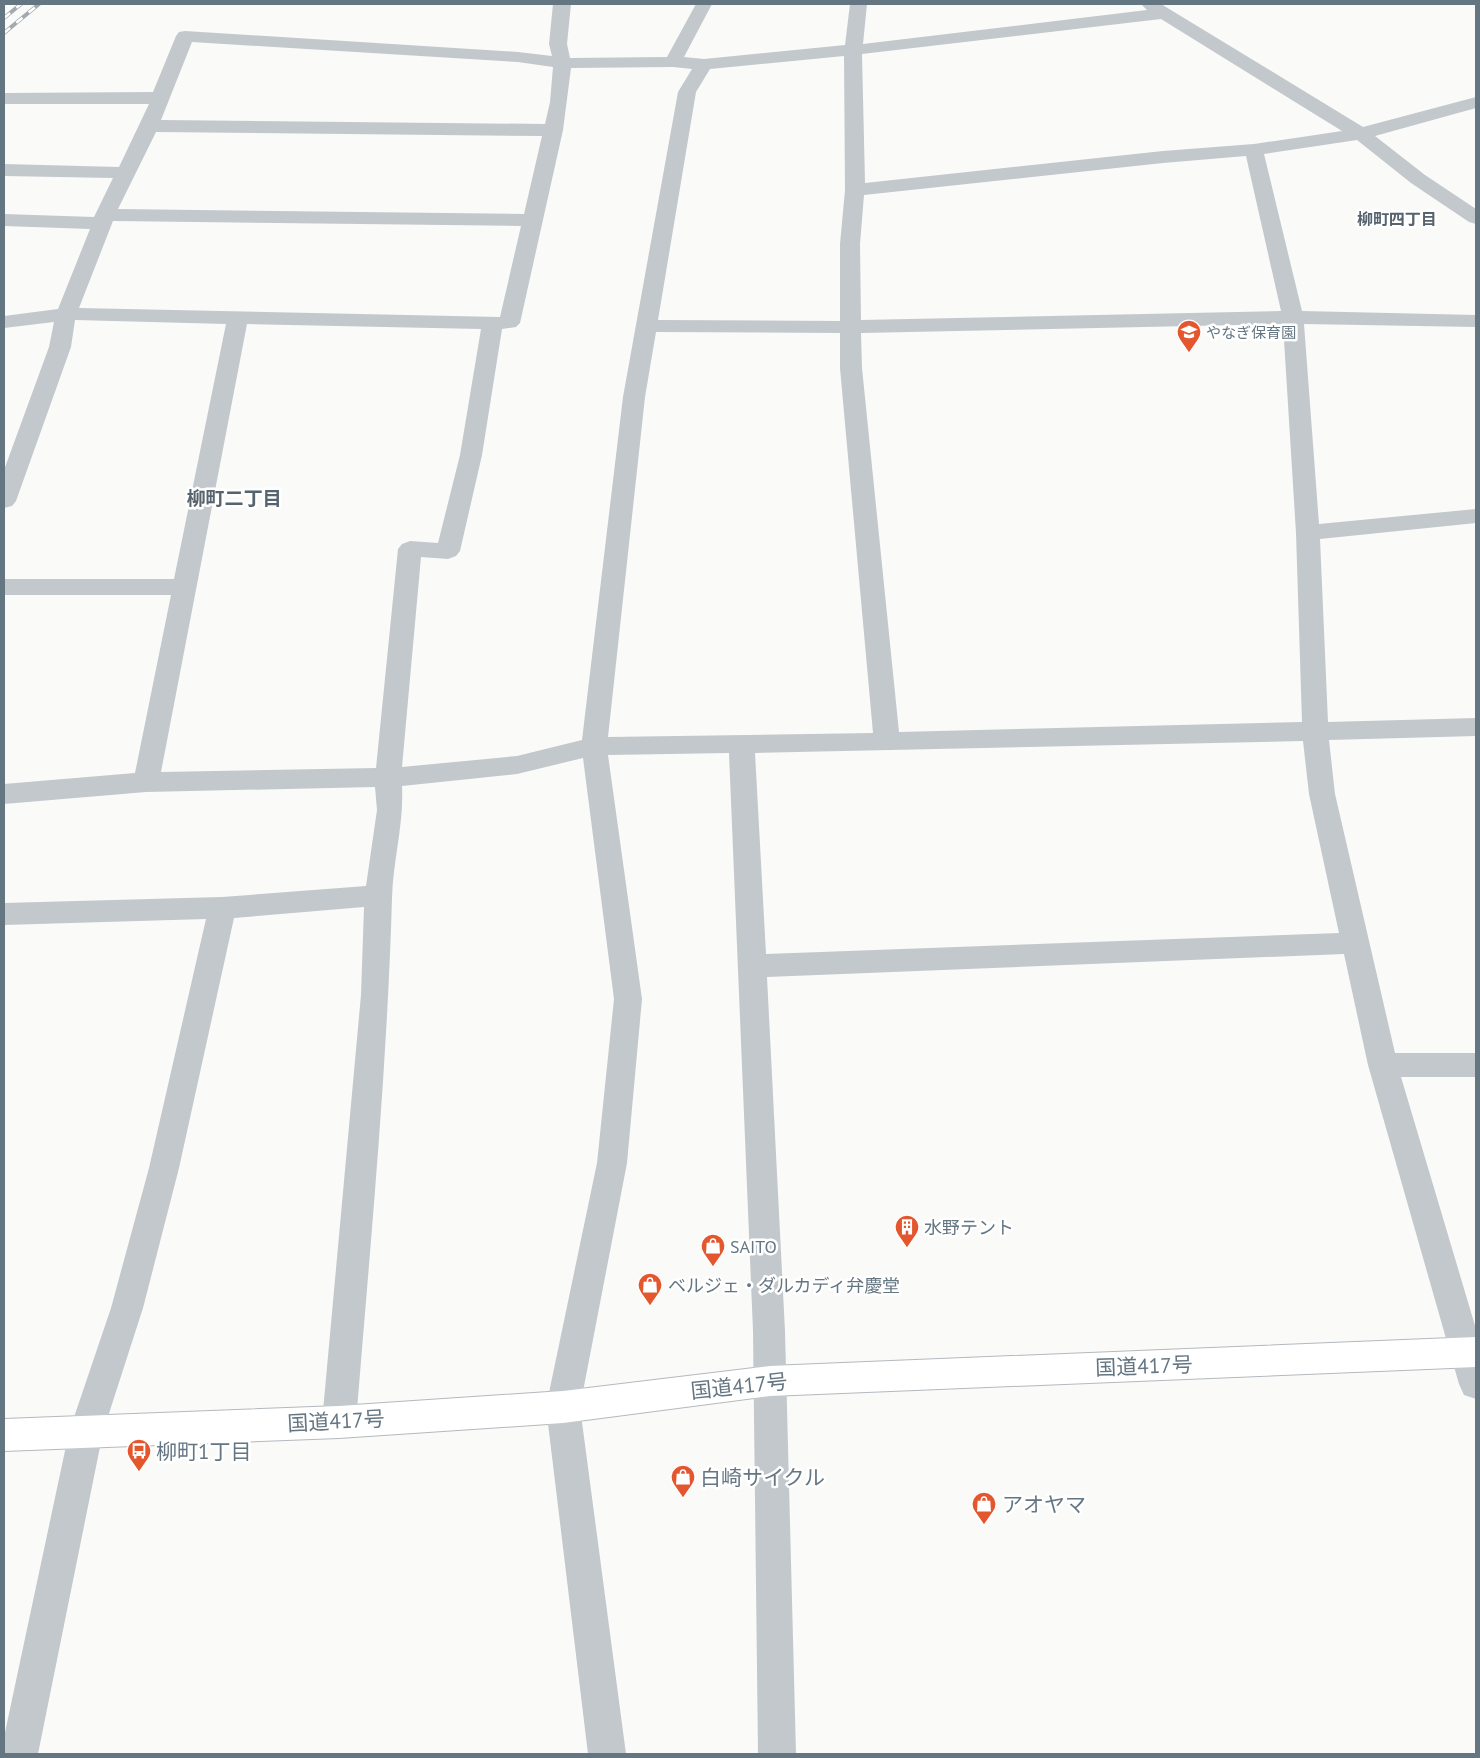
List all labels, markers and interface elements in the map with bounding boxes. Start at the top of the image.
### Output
district label: 柳町四丁目 [1357,209,1437,229]
school or university icon: やなぎ保育園 [1176,319,1202,353]
place label: やなぎ保育園 [1206,323,1296,342]
district label: 柳町二丁目 [186,486,282,510]
building icon: 水野テント [894,1214,920,1248]
place label: 水野テント [924,1216,1014,1239]
shop icon: SAITO [700,1233,726,1267]
place label: SAITO [730,1235,777,1258]
shop icon: ベルジェ・ダルカディ弁慶堂 [637,1272,663,1306]
place label: ベルジェ・ダルカディ弁慶堂 [668,1274,900,1297]
street label: 国道417号 [1095,1351,1193,1381]
street label: 国道417号 [689,1367,789,1405]
street label: 国道417号 [287,1405,385,1437]
bus stop icon: 柳町1丁目 [126,1438,152,1472]
place label: 柳町1丁目 [156,1438,251,1465]
shop icon: 白崎サイクル [670,1464,696,1498]
place label: 白崎サイクル [700,1464,825,1491]
shop icon: アオヤマ [971,1491,997,1525]
place label: アオヤマ [1002,1491,1086,1518]

